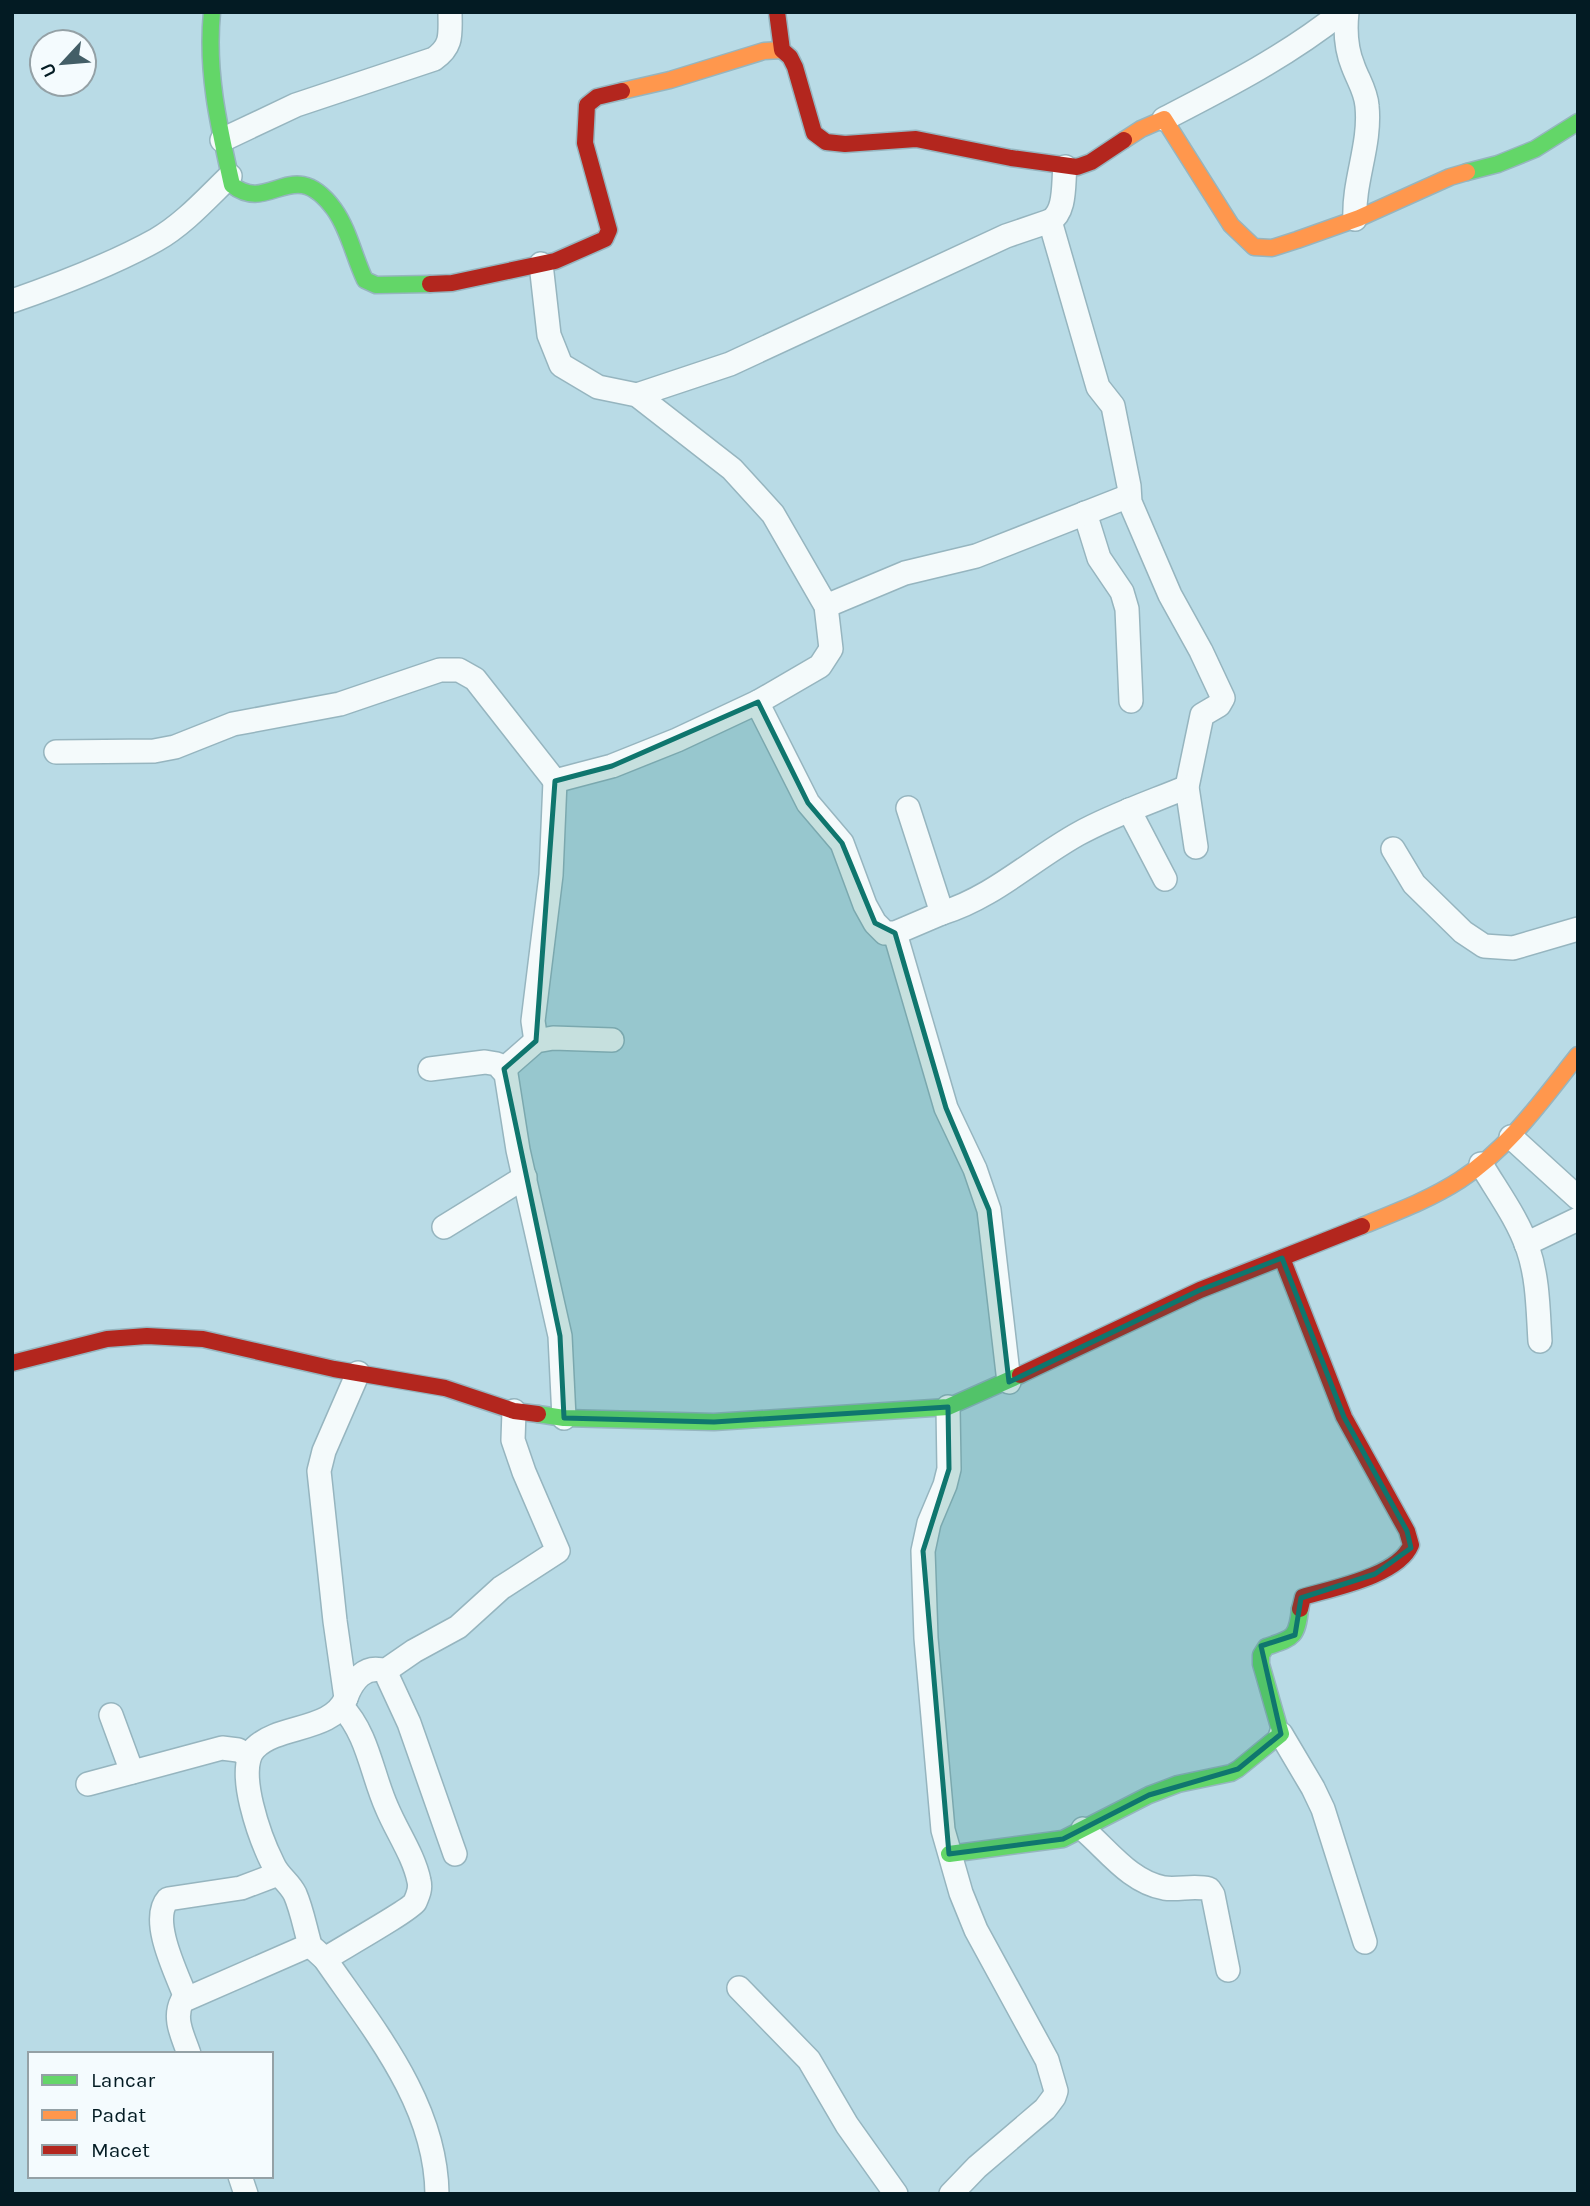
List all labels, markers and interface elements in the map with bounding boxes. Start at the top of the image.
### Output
north arrow [28,28,98,98]
text: U [36,59,61,81]
legend [28,2052,273,2178]
text: Lancar [91,2068,155,2092]
text: Padat [91,2103,146,2127]
text: Macet [91,2138,150,2162]

